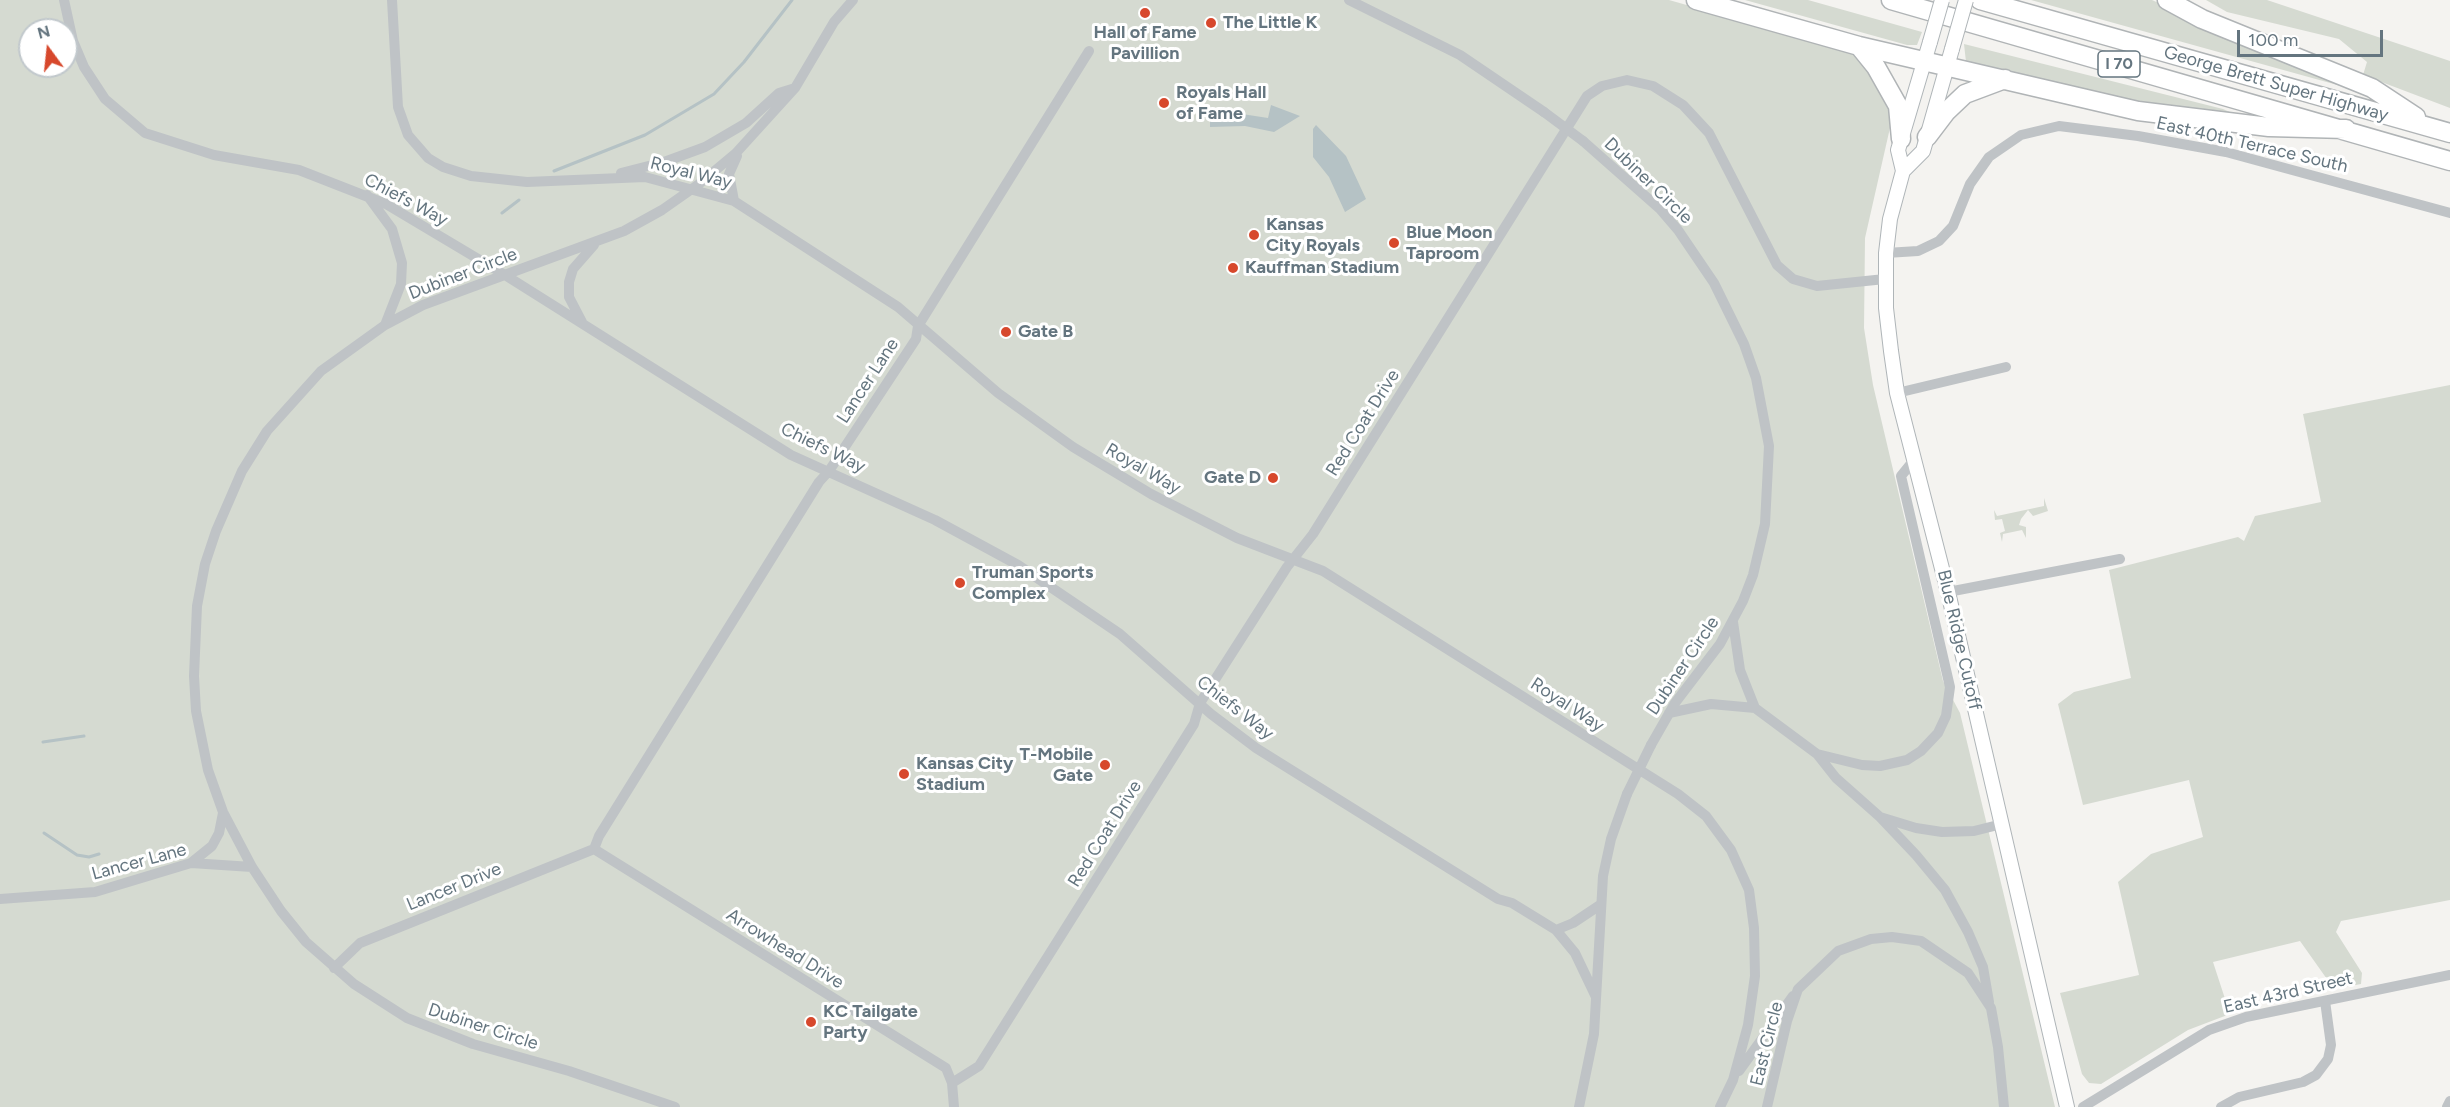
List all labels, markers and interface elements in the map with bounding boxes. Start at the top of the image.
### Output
marker: Hall of Fame Pavillion [1138,6,1152,20]
place label: The Little K [1223,12,1318,34]
marker: The Little K [1204,16,1218,30]
north arrow [18,18,78,78]
scale bar [2240,18,2386,56]
text: N [35,21,52,43]
place label: Hall of Fame Pavillion [1093,22,1197,64]
text: 100 m [2248,29,2298,51]
street label: George Brett Super Highway [2161,42,2391,126]
road number: I 70 [2098,51,2140,77]
place label: Royals Hall of Fame [1176,82,1266,124]
marker: Royals Hall of Fame [1157,96,1171,110]
street label: East 40th Terrace South [2154,112,2350,178]
street label: Dubiner Circle [1599,134,1697,228]
street label: Royal Way [648,152,734,194]
street label: Chiefs Way [361,169,451,231]
place label: Kansas City Royals [1266,214,1360,256]
place label: Blue Moon Taproom [1406,222,1492,264]
marker: Kansas City Royals [1247,228,1261,242]
marker: Blue Moon Taproom [1387,236,1401,250]
street label: Dubiner Circle [406,243,520,305]
place label: Kauffman Stadium [1245,257,1399,279]
marker: Kauffman Stadium [1226,261,1240,275]
place label: Gate B [1018,321,1073,343]
marker: Gate B [999,325,1013,339]
street label: Lancer Lane [833,334,903,428]
street label: Red Coat Drive [1322,366,1404,480]
street label: Chiefs Way [777,418,869,478]
street label: Royal Way [1101,439,1185,499]
place label: Gate D [1204,467,1261,489]
marker: Gate D [1266,471,1280,485]
place label: Truman Sports Complex [972,562,1093,604]
street label: Blue Ridge Cutoff [1932,568,1986,712]
marker: Truman Sports Complex [953,576,967,590]
street label: Dubiner Circle [1642,613,1724,719]
street label: Chiefs Way [1192,671,1278,745]
street label: Royal Way [1526,673,1608,737]
place label: T-Mobile Gate [1019,744,1093,786]
place label: Kansas City Stadium [916,753,1013,795]
marker: T-Mobile Gate [1098,758,1112,772]
marker: Kansas City Stadium [897,767,911,781]
street label: Red Coat Drive [1064,777,1146,891]
street label: Lancer Lane [89,839,189,885]
street label: Lancer Drive [403,858,505,916]
street label: Arrowhead Drive [722,904,848,994]
street label: East 43rd Street [2221,968,2355,1018]
street label: Dubiner Circle [425,999,541,1055]
street label: East Circle [1746,1000,1788,1088]
place label: KC Tailgate Party [823,1001,918,1044]
marker: KC Tailgate Party [804,1015,818,1029]

